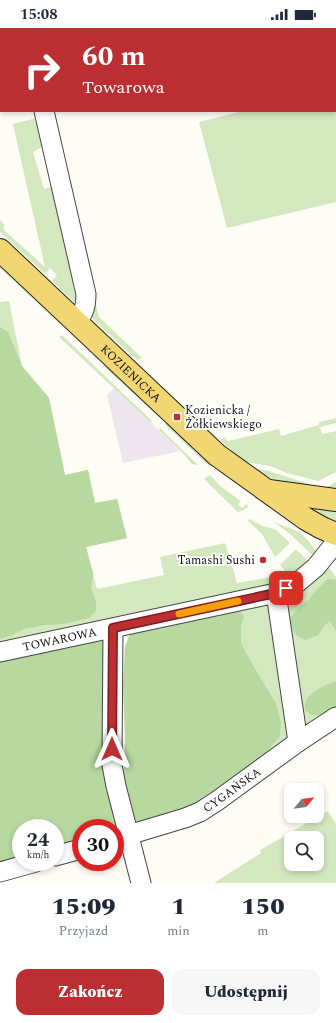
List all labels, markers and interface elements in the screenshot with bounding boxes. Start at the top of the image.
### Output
text: 15:08 [20,3,58,26]
text: 60 m [82,35,146,78]
icon: right [16,44,68,96]
text: Towarowa [82,74,165,101]
street label: KOZIENICKA [96,340,166,407]
place label: Kozienicka / Żółkiewskiego [185,401,262,434]
marker: Kozienicka / Żółkiewskiego [172,412,182,422]
place label: Tamashi Sushi [178,551,255,570]
marker: Tamashi Sushi [258,555,268,565]
pin [269,571,303,605]
icon: arrive [275,577,297,599]
street label: TOWAROWA [21,622,99,656]
position arrow [91,728,133,770]
street label: CYGAŃSKA [199,762,265,817]
north arrow [284,783,324,823]
map controls [284,783,324,871]
speed limit sign: 30 [72,819,124,871]
text: 24 [27,825,49,855]
button: search [284,831,324,871]
text: km/h [27,847,49,863]
text: 15:09 [51,889,116,925]
text: 1 [171,889,186,925]
text: 150 [241,889,285,925]
text: Przyjazd [59,921,108,941]
text: min [167,921,190,941]
text: m [257,921,269,941]
button: Zakończ [16,969,164,1015]
button: Udostępnij [172,969,320,1015]

